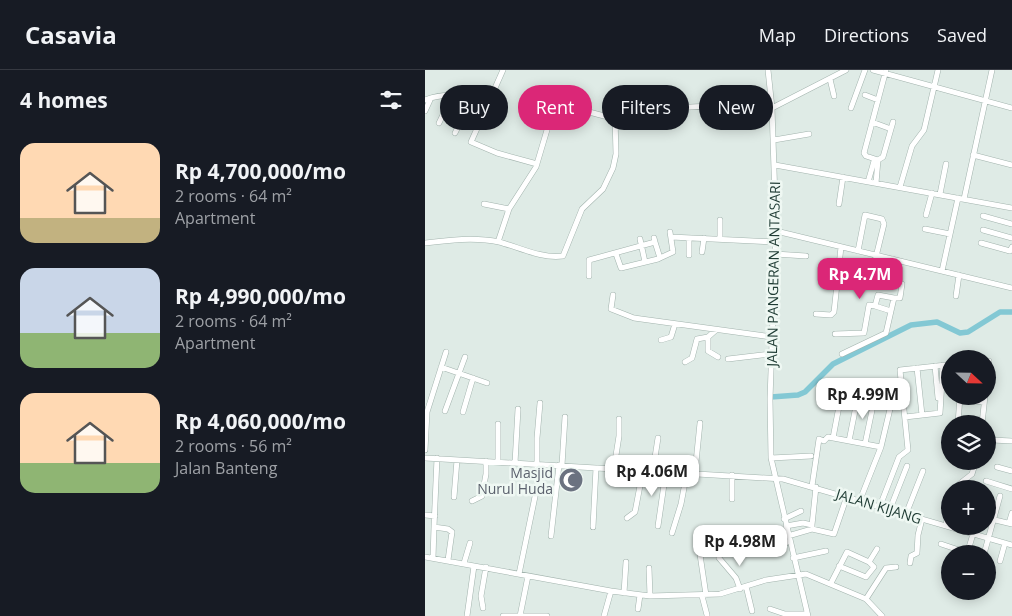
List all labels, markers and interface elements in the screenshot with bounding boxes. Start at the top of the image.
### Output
text: Casavia [25,18,117,51]
text: Map [759,23,796,47]
text: Directions [824,23,909,47]
text: Saved [937,23,987,47]
chip: Buy [440,85,508,130]
chip: Rent [518,85,592,130]
chip: Filters [602,85,689,130]
chip: New [699,85,773,130]
text: 4 homes [20,86,108,114]
icon: filters [377,86,405,114]
text: Rp 4,700,000/mo [175,157,346,185]
icon: home [60,163,120,223]
street label: JALAN PANGERAN ANTASARI [762,181,784,369]
text: 2 rooms · 64 m² [175,185,292,207]
text: Apartment [175,207,255,229]
pin: Rp 4.7M [814,258,906,300]
text: Rp 4.7M [829,263,891,285]
text: Rp 4,990,000/mo [175,282,346,310]
icon: home [60,288,120,348]
text: 2 rooms · 64 m² [175,310,292,332]
text: Apartment [175,332,255,354]
north arrow [941,350,996,405]
map controls [941,350,996,600]
pin: Rp 4.99M [811,378,915,420]
text: Rp 4.99M [827,383,899,405]
text: Rp 4,060,000/mo [175,407,346,435]
icon: home [60,413,120,473]
button: layers [941,415,996,470]
text: 2 rooms · 56 m² [175,435,292,457]
pin: Rp 4.06M [600,454,704,497]
text: Jalan Banteng [175,457,277,479]
text: Rp 4.06M [616,460,688,482]
place label: Masjid Nurul Huda [477,463,553,498]
mosque icon: Masjid Nurul Huda [558,467,584,493]
button: + [941,480,996,535]
street label: JALAN KIJANG [832,483,924,528]
pin: Rp 4.98M [688,524,792,567]
text: Rp 4.98M [704,530,776,552]
button: − [941,545,996,600]

